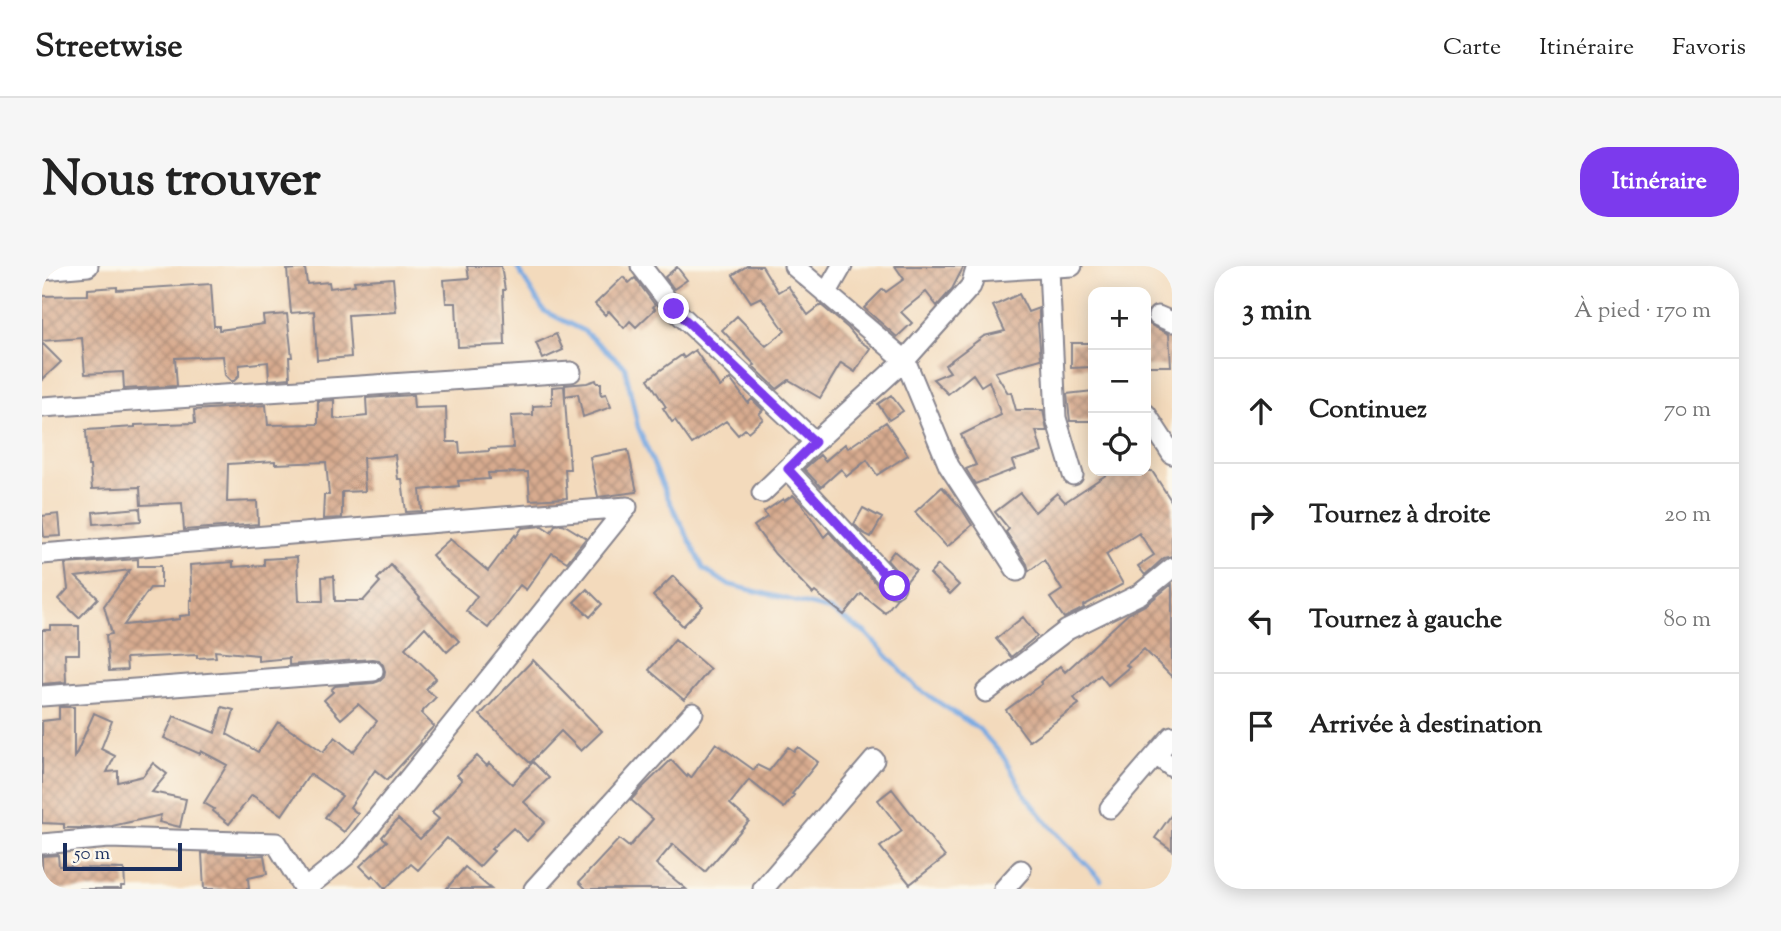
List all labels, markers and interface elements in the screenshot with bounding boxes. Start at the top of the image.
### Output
text: Streetwise [35,24,183,72]
text: Carte [1443,31,1501,65]
text: Itinéraire [1539,31,1634,65]
text: Favoris [1672,31,1746,65]
text: Nous trouver [42,147,321,217]
button: Itinéraire [1580,147,1739,217]
map controls [1088,287,1151,476]
button: + [1088,287,1151,350]
text: 3 min [1242,290,1312,333]
route end [658,293,689,324]
text: À pied · 170 m [1574,295,1711,328]
button: − [1088,350,1151,413]
icon: ahead [1242,392,1280,430]
text: Continuez [1309,392,1427,429]
text: 70 m [1664,394,1711,427]
button: locate [1088,413,1151,476]
icon: right [1242,497,1280,535]
text: Tournez à droite [1309,497,1491,534]
text: 20 m [1664,499,1711,532]
route start [879,570,910,601]
icon: left [1242,602,1280,640]
text: Tournez à gauche [1309,602,1502,639]
text: 80 m [1663,604,1711,637]
icon: arrive [1242,707,1280,745]
text: Arrivée à destination [1309,707,1542,744]
scale bar [63,840,182,872]
text: 50 m [74,841,110,868]

